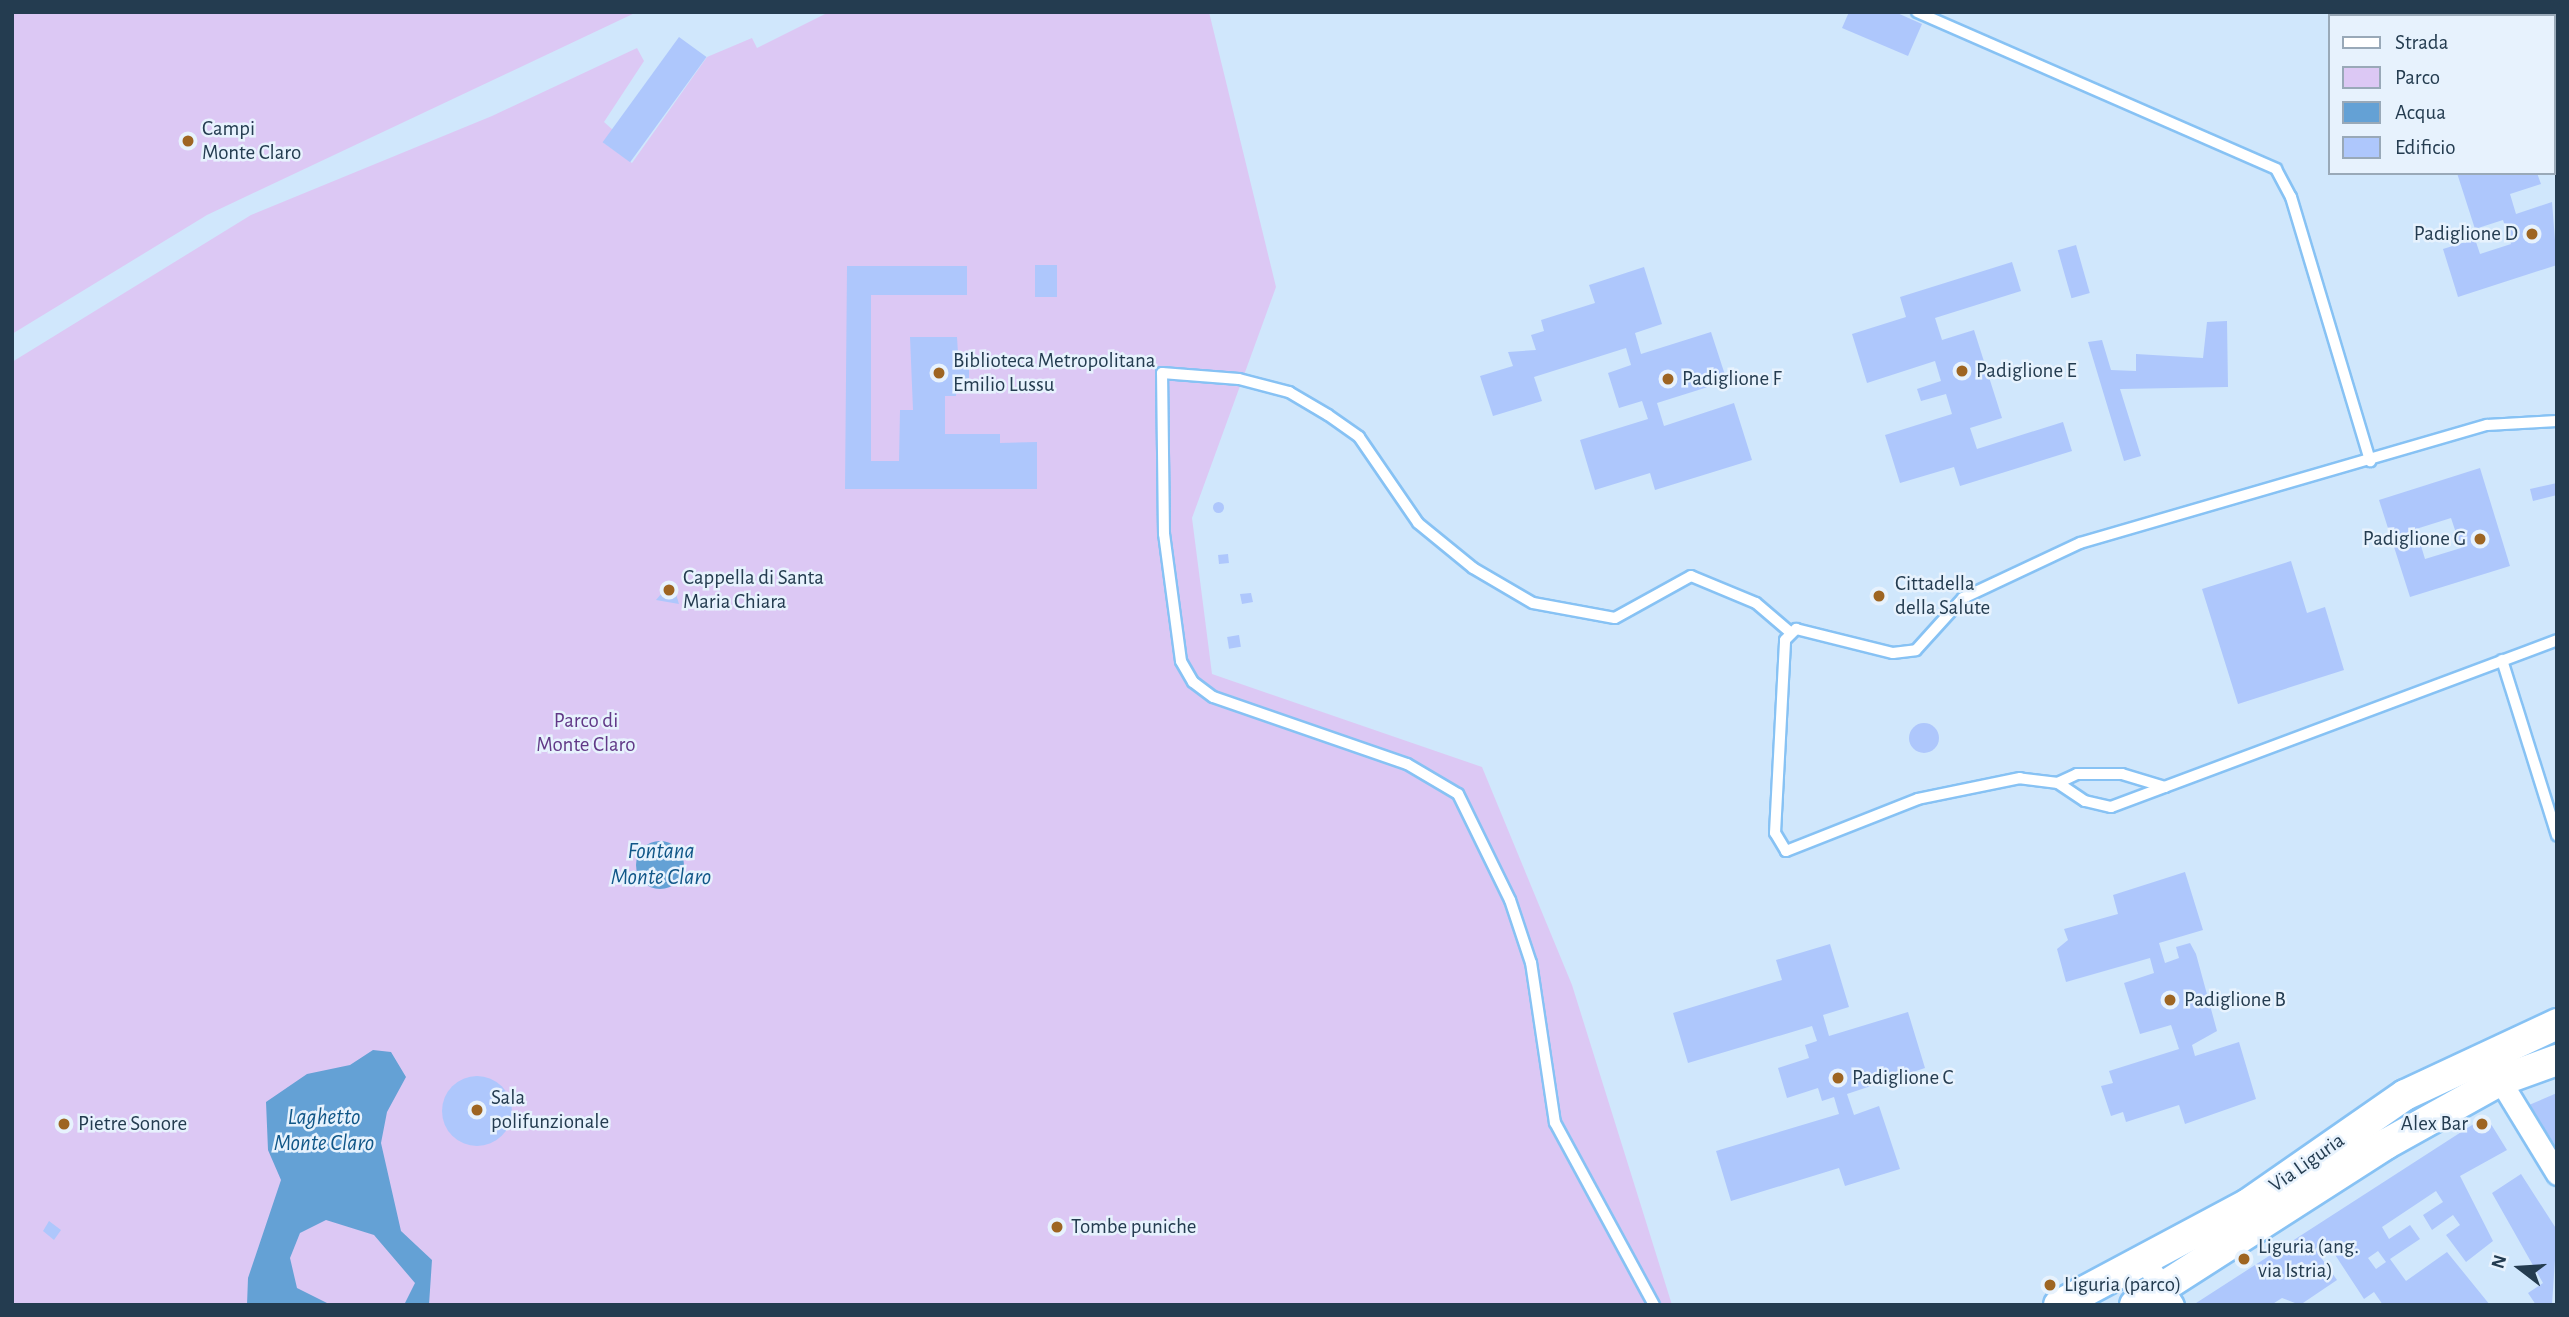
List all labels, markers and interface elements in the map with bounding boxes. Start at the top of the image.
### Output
legend [2328,14,2555,175]
text: Strada [2395,32,2448,53]
text: Parco [2395,67,2440,88]
text: Acqua [2395,102,2446,123]
place label: Campi Monte Claro [202,116,301,166]
marker: Campi Monte Claro [180,133,196,149]
text: Edificio [2395,137,2456,158]
place label: Padiglione D [2414,221,2518,247]
marker: Padiglione D [2524,226,2540,242]
place label: Biblioteca Metropolitana Emilio Lussu [953,348,1155,398]
place label: Padiglione E [1976,358,2077,384]
marker: Padiglione E [1954,363,1970,379]
marker: Biblioteca Metropolitana Emilio Lussu [931,365,947,381]
place label: Padiglione F [1682,366,1782,392]
marker: Padiglione F [1660,371,1676,387]
place label: Padiglione G [2363,526,2466,552]
marker: Padiglione G [2472,531,2488,547]
place label: Cappella di Santa Maria Chiara [683,565,824,615]
place label: Cittadella della Salute [1895,571,1990,621]
marker: Cappella di Santa Maria Chiara [661,582,677,598]
marker: Cittadella della Salute [1869,586,1889,606]
park label: Parco di Monte Claro [536,708,636,758]
water label: Fontana Monte Claro [611,838,711,892]
place label: Padiglione B [2184,987,2286,1013]
marker: Padiglione B [2162,992,2178,1008]
place label: Padiglione C [1852,1065,1954,1091]
marker: Padiglione C [1830,1070,1846,1086]
place label: Sala polifunzionale [491,1085,609,1135]
marker: Sala polifunzionale [469,1102,485,1118]
water label: Laghetto Monte Claro [274,1104,374,1158]
place label: Pietre Sonore [78,1111,187,1137]
place label: Alex Bar [2401,1111,2468,1137]
marker: Pietre Sonore [56,1116,72,1132]
marker: Alex Bar [2474,1116,2490,1132]
street label: Via Liguria [2264,1128,2350,1198]
place label: Tombe puniche [1071,1214,1197,1240]
marker: Tombe puniche [1049,1219,1065,1235]
north arrow [2485,1233,2555,1303]
place label: Liguria (ang. via Istria) [2258,1234,2359,1284]
marker: Liguria (ang. via Istria) [2236,1251,2252,1267]
text: N [2488,1253,2510,1271]
place label: Liguria (parco) [2064,1272,2181,1298]
marker: Liguria (parco) [2042,1277,2058,1293]

